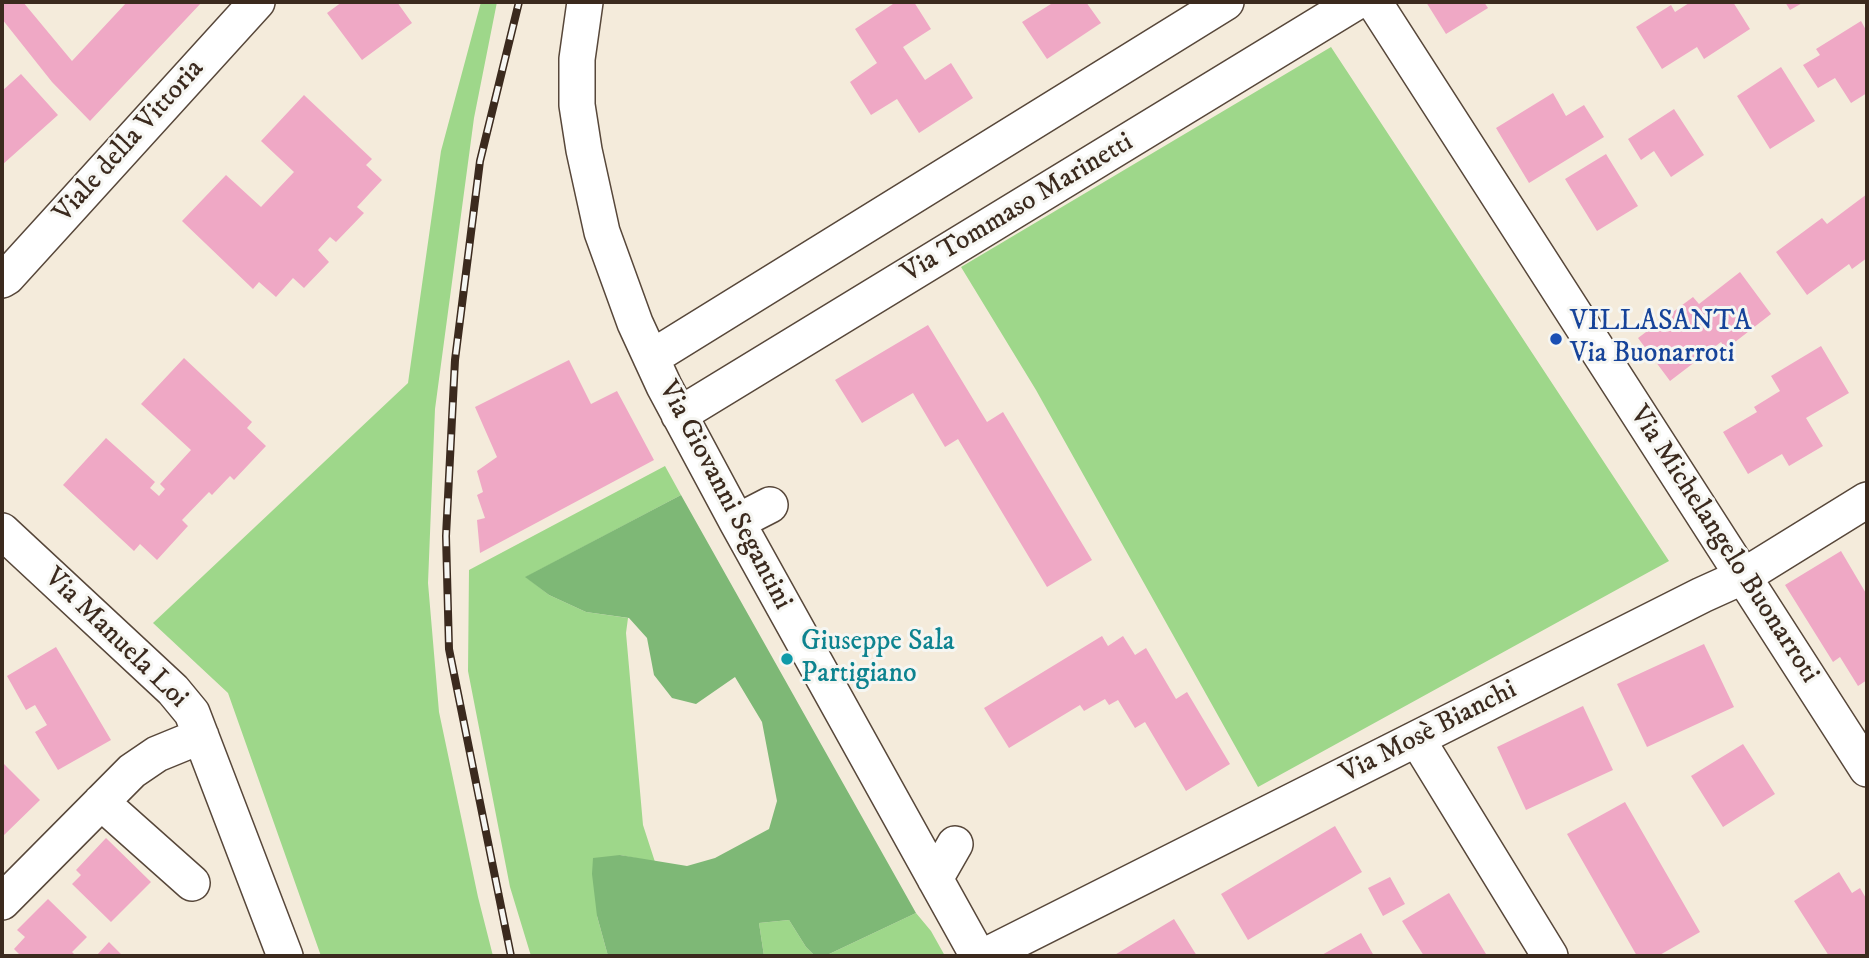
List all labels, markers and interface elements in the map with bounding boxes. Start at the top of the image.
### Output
street label: Viale della Vittoria [48,53,212,231]
street label: Via Tommaso Marinetti [896,127,1140,291]
place label: VILLASANTA Via Buonarroti [1570,306,1752,372]
marker: VILLASANTA Via Buonarroti [1548,331,1564,347]
street label: Via Giovanni Segantini [650,376,798,616]
street label: Via Michelangelo Buonarroti [1621,400,1825,690]
street label: Via Manuela Loi [36,562,194,716]
place label: Giuseppe Sala Partigiano [801,626,955,692]
marker: Giuseppe Sala Partigiano [779,651,795,667]
street label: Via Mosè Bianchi [1335,674,1523,792]

